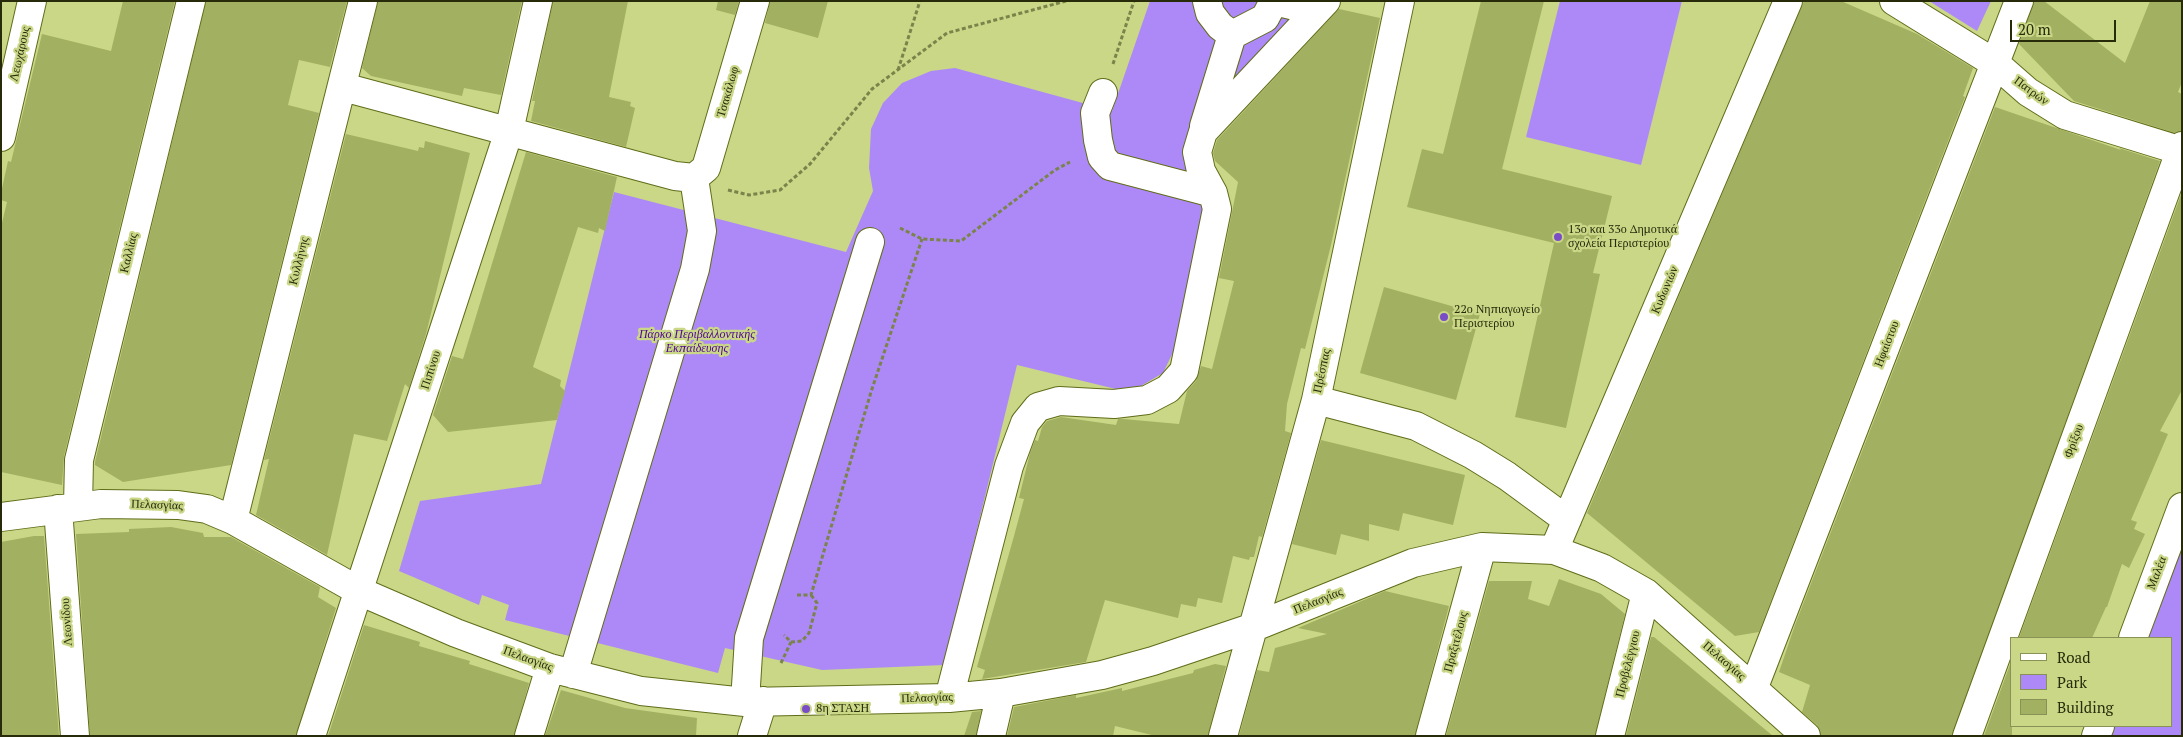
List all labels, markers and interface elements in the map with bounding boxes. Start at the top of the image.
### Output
scale bar [2013,10,2119,42]
text: 20 m [2018,19,2051,39]
street label: Λεωχάρους [7,25,33,83]
street label: Τσακάλωφ [714,65,742,119]
street label: Πατρών [2011,74,2051,108]
place label: 13ο και 33ο Δημοτικά σχολεία Περιστερίου [1568,223,1677,251]
marker: 13ο και 33ο Δημοτικά σχολεία Περιστερίου [1552,231,1564,243]
street label: Καλλίας [117,232,141,274]
street label: Κυλλήνης [286,236,312,286]
street label: Κυδωνιών [1649,264,1681,316]
place label: 22ο Νηπιαγωγείο Περιστερίου [1454,303,1540,331]
marker: 22ο Νηπιαγωγείο Περιστερίου [1438,311,1450,323]
street label: Ηφαίστου [1872,319,1902,369]
park label: Πάρκο Περιβαλλοντικής Εκπαίδευσης [639,328,755,356]
street label: Πρέσπας [1310,348,1334,394]
street label: Πιπίνου [418,349,444,391]
street label: Φρίξου [2061,422,2087,460]
street label: Πελασγίας [131,497,183,513]
street label: Μαλέα [2144,555,2170,591]
street label: Πελασγίας [1291,585,1345,617]
street label: Λεωνίδου [58,598,76,646]
street label: Πραξιτέλους [1441,610,1471,674]
street label: Προβελέγγιου [1613,629,1643,699]
legend [2010,637,2173,727]
street label: Πελασγίας [1700,639,1748,683]
street label: Πελασγίας [501,643,555,675]
text: Road [2057,647,2090,667]
text: Park [2057,672,2087,692]
street label: Πελασγίας [901,690,953,706]
text: Building [2057,697,2114,717]
place label: 8η ΣΤΑΣΗ [816,702,869,716]
marker: 8η ΣΤΑΣΗ [800,703,812,715]

